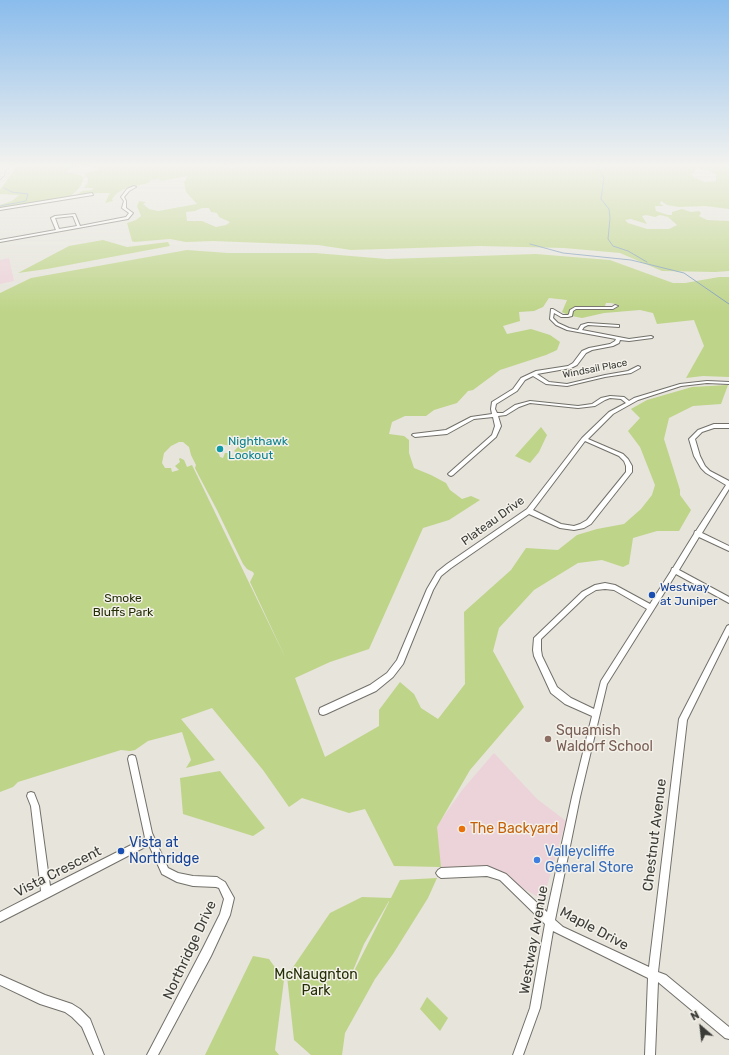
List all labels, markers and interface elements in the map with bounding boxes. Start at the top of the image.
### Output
street label: Windsail Place [562,357,628,381]
place label: Nighthawk Lookout [228,435,288,463]
marker: Nighthawk Lookout [215,444,225,454]
street label: Plateau Drive [459,493,527,549]
place label: Westway at Juniper [660,581,718,609]
marker: Westway at Juniper [647,590,657,600]
park label: Smoke Bluffs Park [93,592,153,620]
place label: Squamish Waldorf School [556,723,653,756]
marker: Squamish Waldorf School [543,734,553,744]
street label: Chestnut Avenue [640,778,670,892]
place label: The Backyard [470,821,558,837]
marker: The Backyard [457,824,467,834]
place label: Vista at Northridge [129,835,199,868]
street label: Vista Crescent [12,843,104,901]
place label: Valleycliffe General Store [545,844,634,876]
marker: Vista at Northridge [116,846,126,856]
marker: Valleycliffe General Store [532,855,542,865]
street label: Westway Avenue [516,884,552,996]
street label: Northridge Drive [160,898,220,1002]
street label: Maple Drive [557,904,631,954]
park label: McNaugnton Park [274,967,358,1000]
north arrow [681,1007,721,1047]
text: N [689,1008,702,1024]

